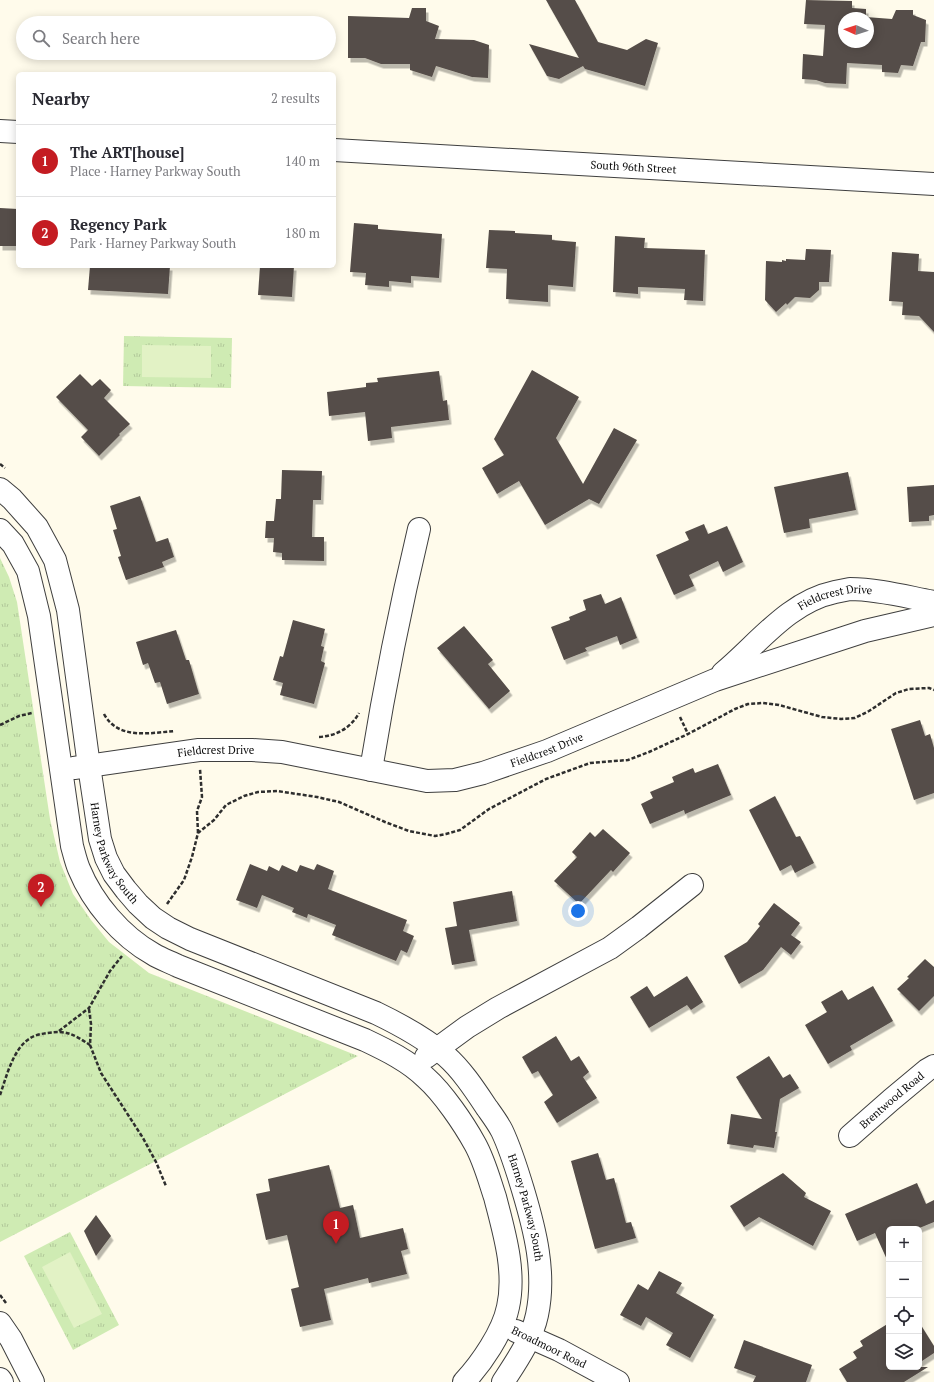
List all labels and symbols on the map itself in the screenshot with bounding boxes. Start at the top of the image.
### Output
north arrow [838,12,874,48]
street label: South 96th Street [590,158,677,176]
street label: Fieldcrest Drive [795,581,873,613]
street label: Fieldcrest Drive [509,729,586,770]
street label: Fieldcrest Drive [176,743,255,760]
street label: Harney Parkway South [88,801,142,907]
pin: 2 [28,874,54,907]
your location [568,901,588,921]
street label: Brentwood Road [856,1069,927,1132]
street label: Harney Parkway South [505,1152,546,1263]
pin: 1 [323,1211,349,1244]
street label: Broadmoor Road [509,1323,589,1371]

